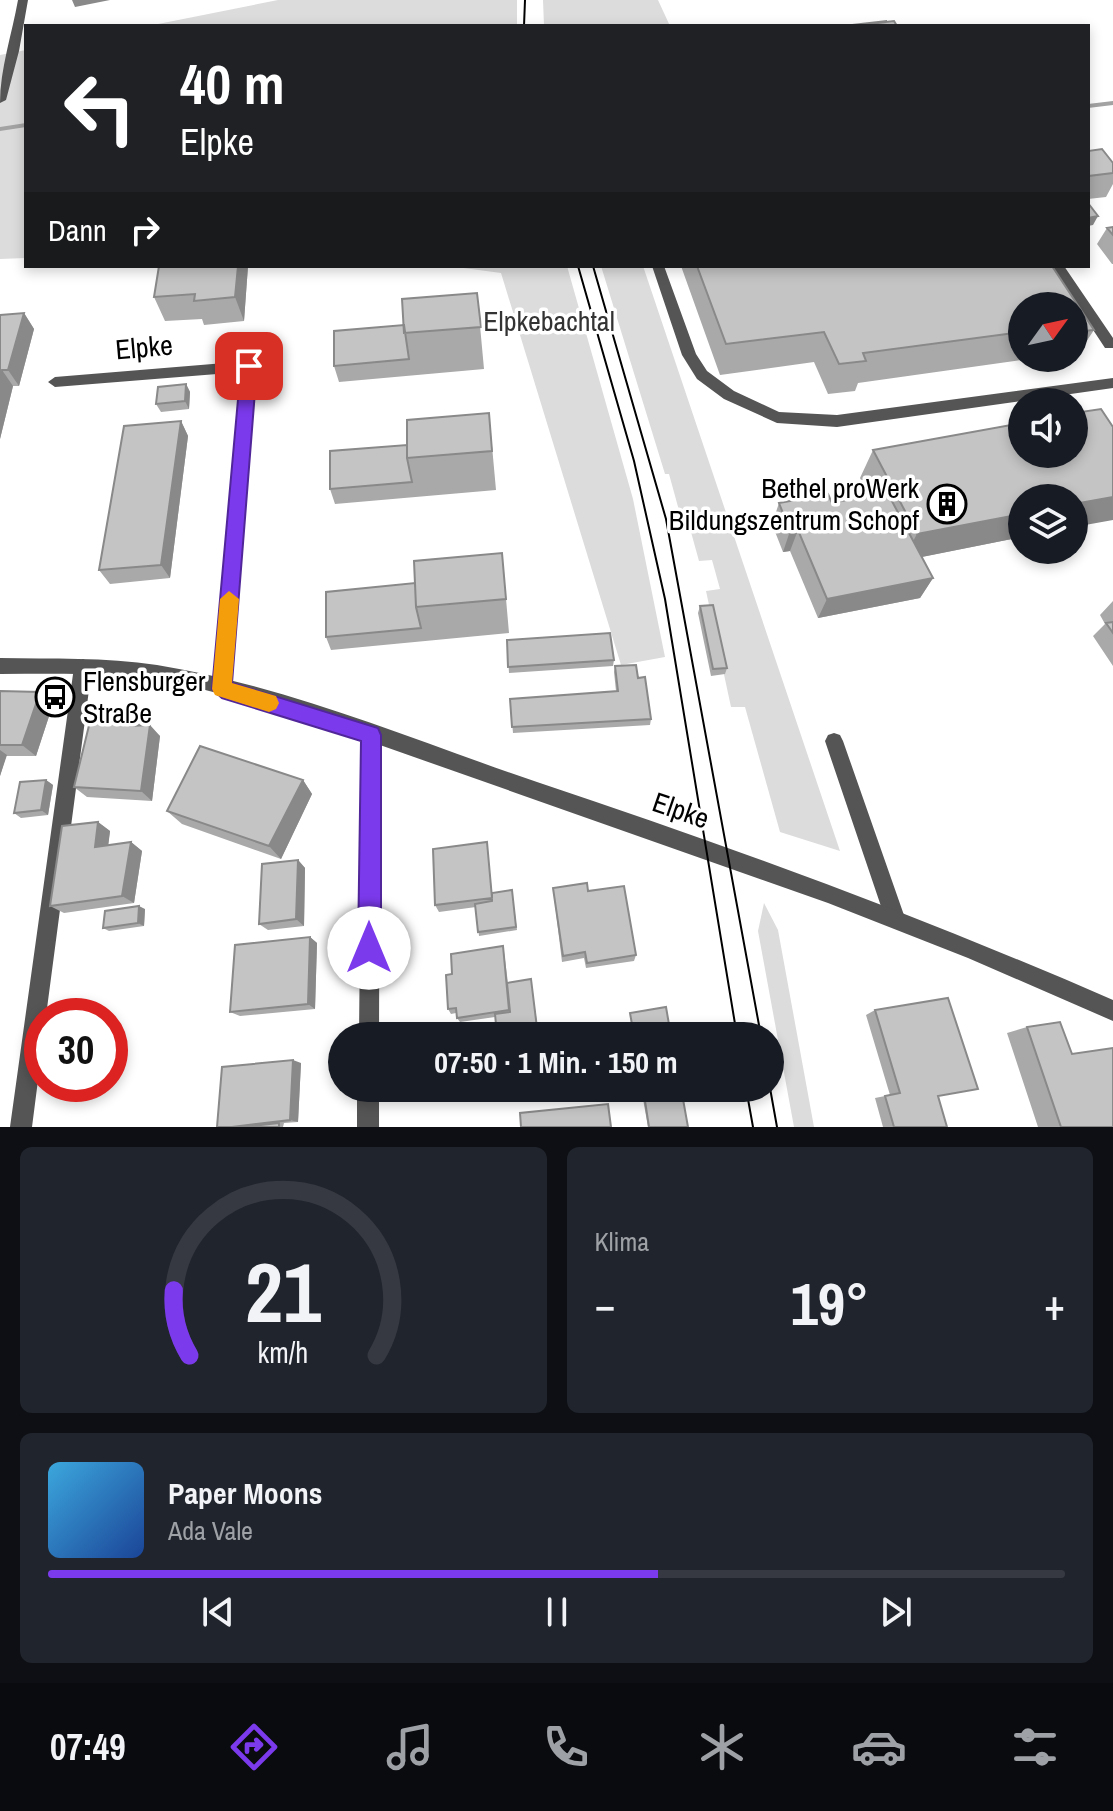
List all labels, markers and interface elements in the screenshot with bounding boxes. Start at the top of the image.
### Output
text: 40 m [180,46,285,121]
icon: left [48,56,152,160]
text: Elpke [180,118,254,166]
icon: right [123,208,167,252]
text: Dann [48,210,107,250]
north arrow [1008,292,1088,372]
map controls [1008,292,1088,564]
park label: Elpkebachtal [483,302,615,340]
street label: Elpke [114,326,174,368]
pin [215,332,283,400]
icon: arrive [227,344,271,388]
button: sound [1008,388,1088,468]
place label: Bethel proWerk Bildungszentrum Schopf [669,469,920,539]
building icon: Bethel proWerk Bildungszentrum Schopf [926,483,968,525]
button: layers [1008,484,1088,564]
place label: Flensburger Straße [83,662,206,732]
bus stop icon: Flensburger Straße [34,676,76,718]
street label: Elpke [648,783,714,837]
position arrow [327,906,411,990]
speed limit sign: 30 [24,998,128,1102]
text: 07:50 · 1 Min. · 150 m [434,1042,678,1082]
text: Klima [595,1224,649,1259]
text: 21 [245,1236,321,1348]
text: 19° [790,1263,869,1344]
text: − [595,1274,616,1334]
text: + [1044,1274,1065,1334]
text: km/h [258,1333,309,1372]
text: Paper Moons [168,1473,322,1513]
text: Ada Vale [168,1513,253,1548]
icon: previous [196,1590,240,1634]
icon: pause [535,1590,579,1634]
icon: next [874,1590,918,1634]
icon: directions [226,1719,282,1775]
icon: music [382,1719,438,1775]
icon: phone [538,1719,594,1775]
icon: climate [694,1719,750,1775]
icon: car [851,1719,907,1775]
icon: filters [1007,1719,1063,1775]
text: 07:49 [50,1723,126,1771]

